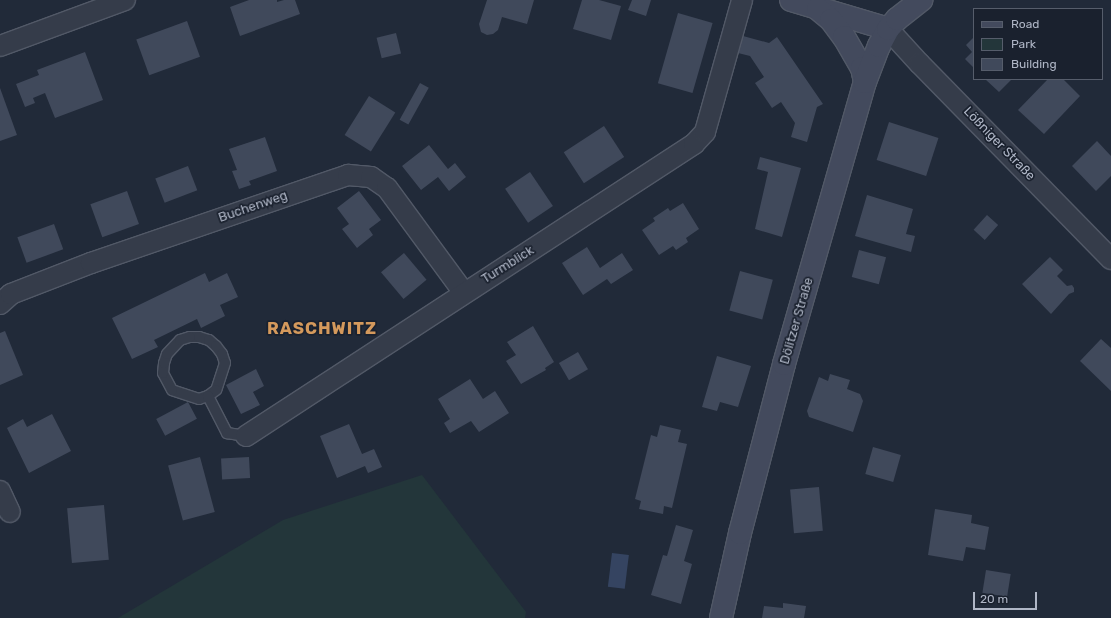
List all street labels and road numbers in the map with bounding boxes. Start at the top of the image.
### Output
street label: Lößniger Straße [960,104,1038,184]
street label: Buchenweg [216,188,290,226]
street label: Turmblick [479,243,537,287]
street label: Dölitzer Straße [777,276,817,366]

